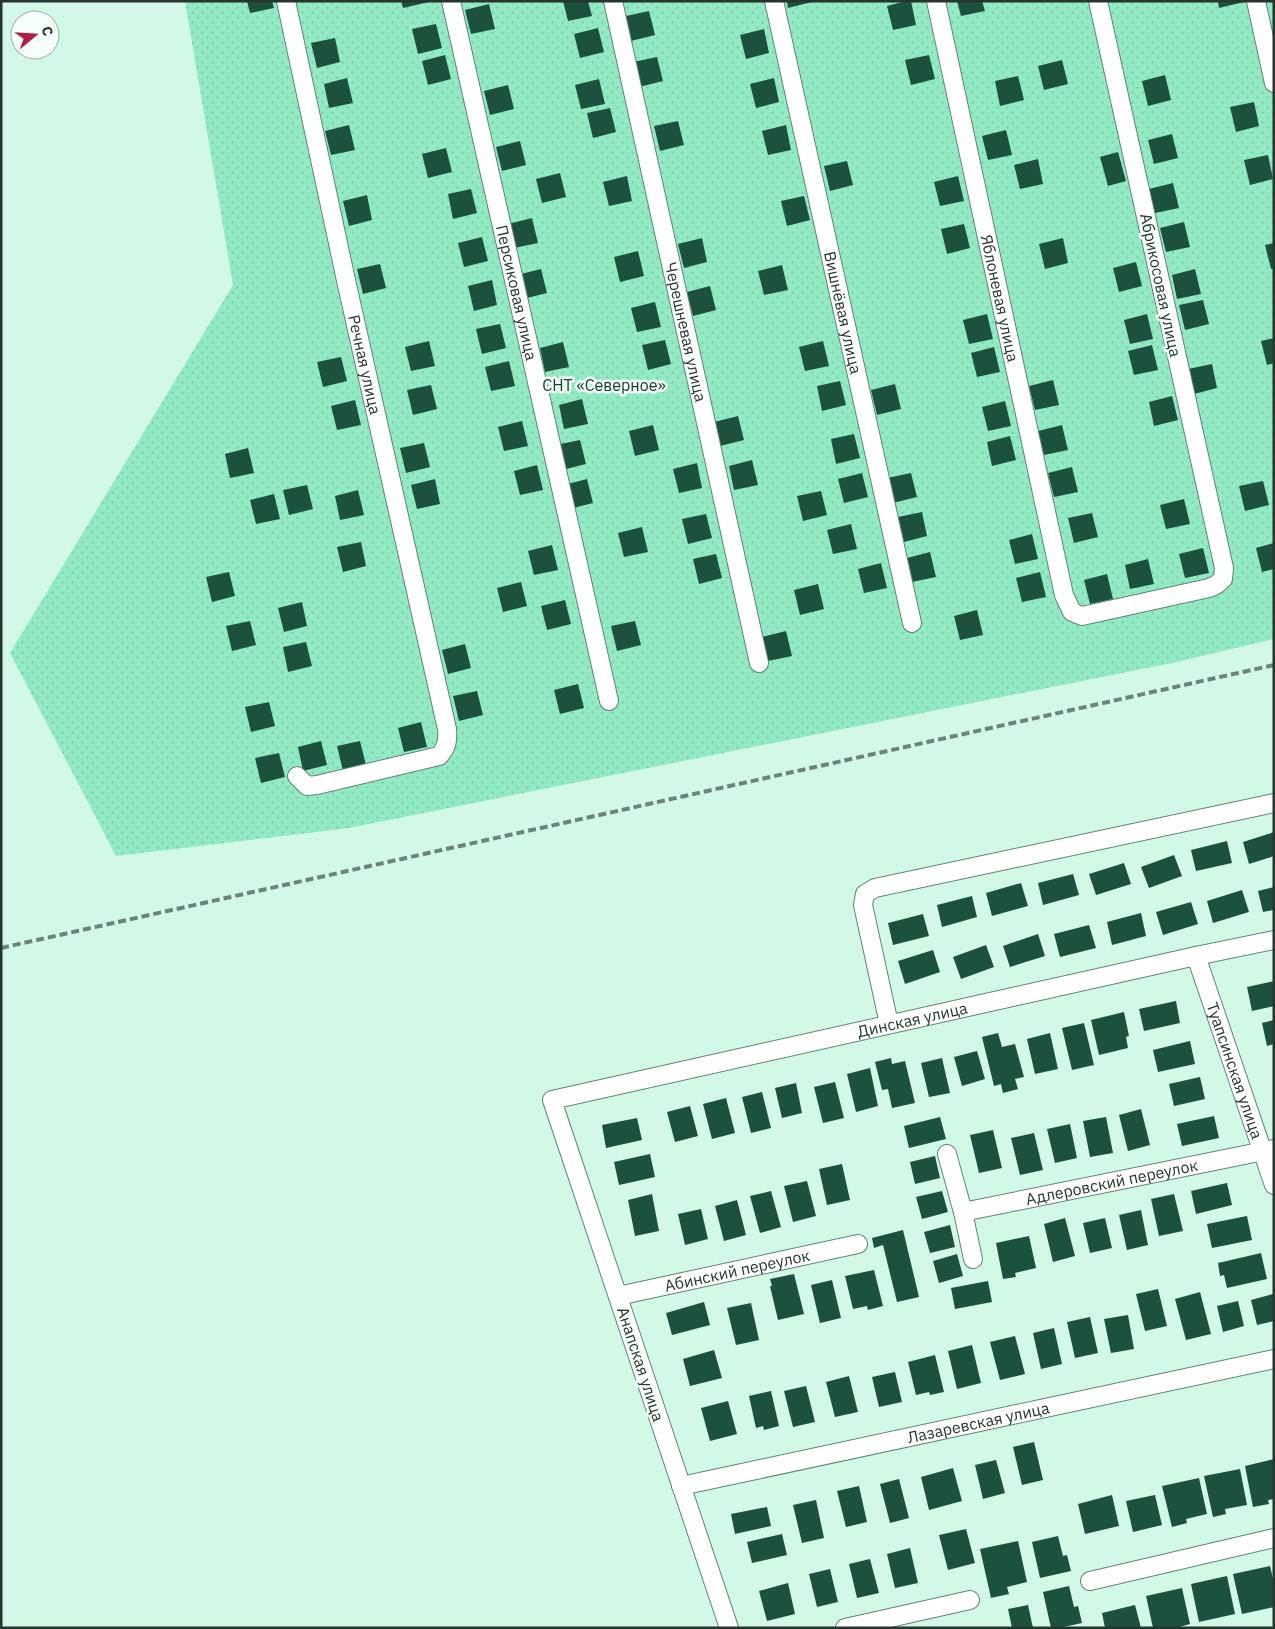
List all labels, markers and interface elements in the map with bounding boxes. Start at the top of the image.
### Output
north arrow [10,10,60,60]
text: С [37,24,57,38]
street label: Абрикосовая улица [1136,211,1186,359]
street label: Персиковая улица [492,223,542,363]
street label: Яблоневая улица [977,233,1024,364]
street label: Вишнёвая улица [820,249,866,376]
street label: Черешневая улица [661,260,711,404]
street label: Речная улица [344,313,386,417]
park label: СНТ «Северное» [542,375,666,395]
street label: Динская улица [855,997,970,1041]
street label: Туапсинская улица [1203,1000,1268,1142]
street label: Адлеровский переулок [1024,1155,1200,1209]
street label: Абинский переулок [663,1245,812,1296]
street label: Анапская улица [613,1304,669,1424]
street label: Лазаревская улица [905,1397,1052,1447]

